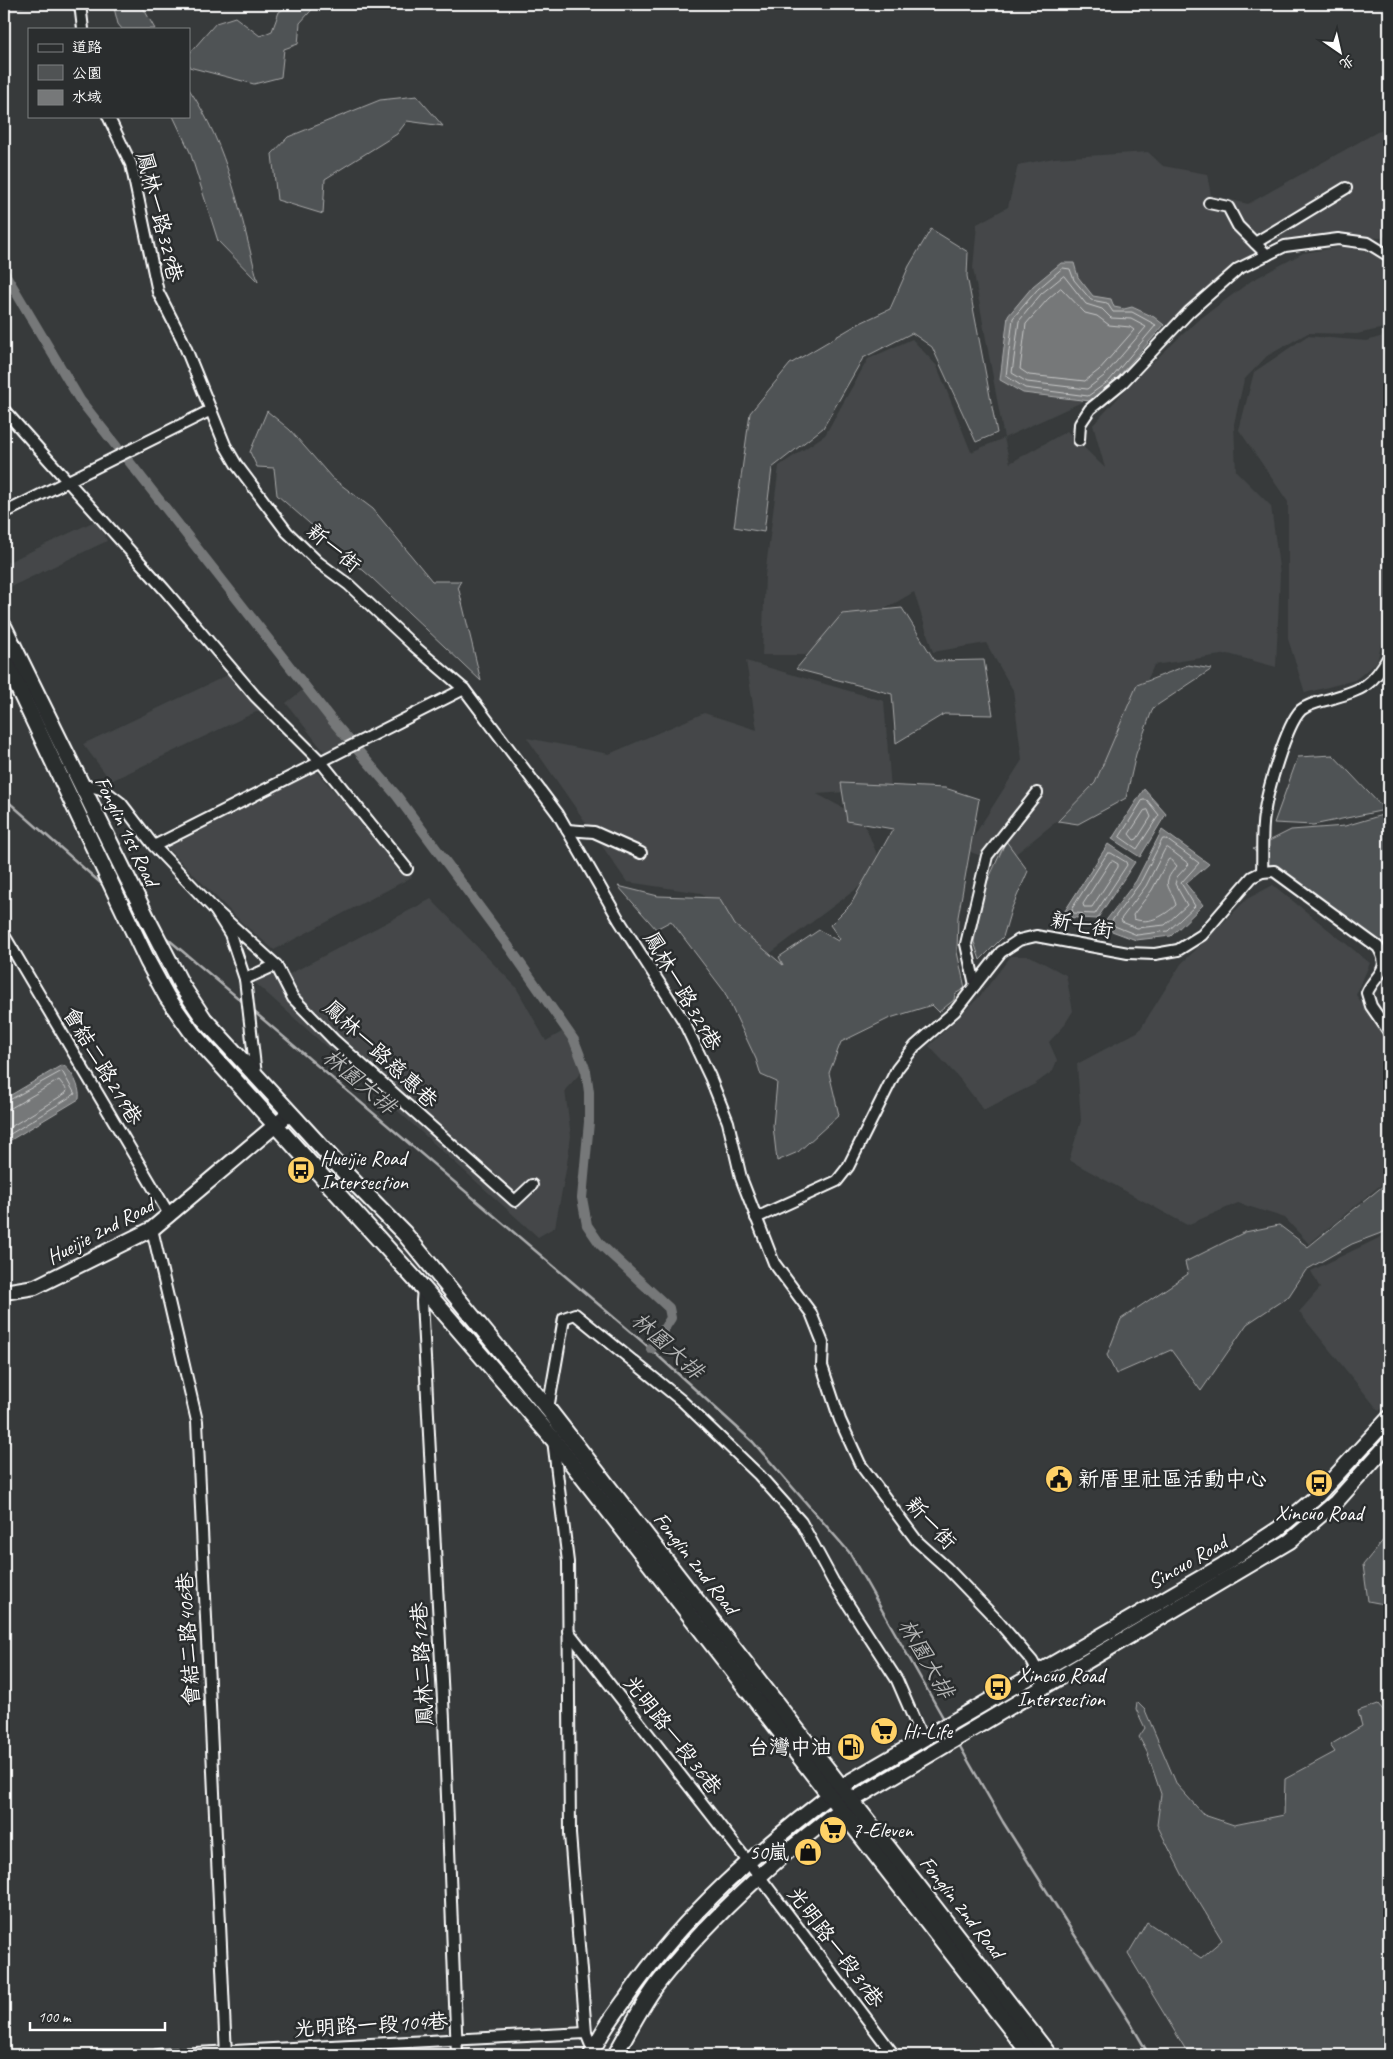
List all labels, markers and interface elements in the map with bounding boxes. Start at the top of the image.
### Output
legend [28,28,190,118]
north arrow [1316,28,1366,78]
text: 道路 [72,38,102,57]
text: 北 [1336,51,1358,73]
text: 公園 [72,64,102,83]
text: 水域 [72,88,102,107]
street label: 鳳林一路329巷 [131,149,189,285]
street label: 新一街 [302,518,366,578]
street label: Fonglin 1st Road [89,772,166,893]
street label: 新七街 [1049,906,1115,944]
street label: 鳳林一路329巷 [638,927,728,1055]
street label: 鳳林一路慈惠巷 [318,994,444,1114]
street label: 會結二路219巷 [58,1002,148,1130]
water label: 林園大排 [317,1043,404,1122]
place label: Hueijie Road Intersection [320,1145,410,1195]
bus stop icon: Hueijie Road Intersection [286,1155,316,1185]
street label: Hueijie 2nd Road [42,1191,161,1270]
water label: 林園大排 [625,1306,711,1387]
public building icon: 新厝里社區活動中心 [1044,1464,1074,1494]
place label: 新厝里社區活動中心 [1078,1466,1267,1492]
bus stop icon: Xincuo Road [1304,1468,1334,1498]
street label: 新一街 [900,1491,962,1555]
place label: Xincuo Road [1275,1500,1366,1526]
street label: Fonglin 2nd Road [648,1507,746,1622]
street label: Sincuo Road [1143,1527,1234,1595]
street label: 會結二路406巷 [172,1572,204,1706]
street label: 鳳林二路12巷 [406,1601,438,1727]
water label: 林園大排 [892,1613,961,1705]
place label: Xincuo Road Intersection [1017,1662,1108,1712]
street label: 光明路一段36巷 [618,1670,728,1800]
bus stop icon: Xincuo Road Intersection [983,1672,1013,1702]
supermarket icon: Hi-Life [869,1716,899,1746]
place label: Hi-Life [903,1718,953,1744]
fuel station icon: 台灣中油 [836,1732,866,1762]
place label: 台灣中油 [748,1734,832,1760]
supermarket icon: 7-Eleven [818,1815,848,1845]
place label: 7-Eleven [852,1817,915,1843]
shop icon: 50嵐 [793,1837,823,1867]
place label: 50嵐 [749,1839,789,1865]
street label: Fonglin 2nd Road [914,1851,1012,1966]
street label: 光明路一段31巷 [782,1881,890,2013]
scale bar [30,1999,165,2031]
text: 100 m [38,2008,72,2027]
street label: 光明路一段104巷 [293,2008,449,2042]

